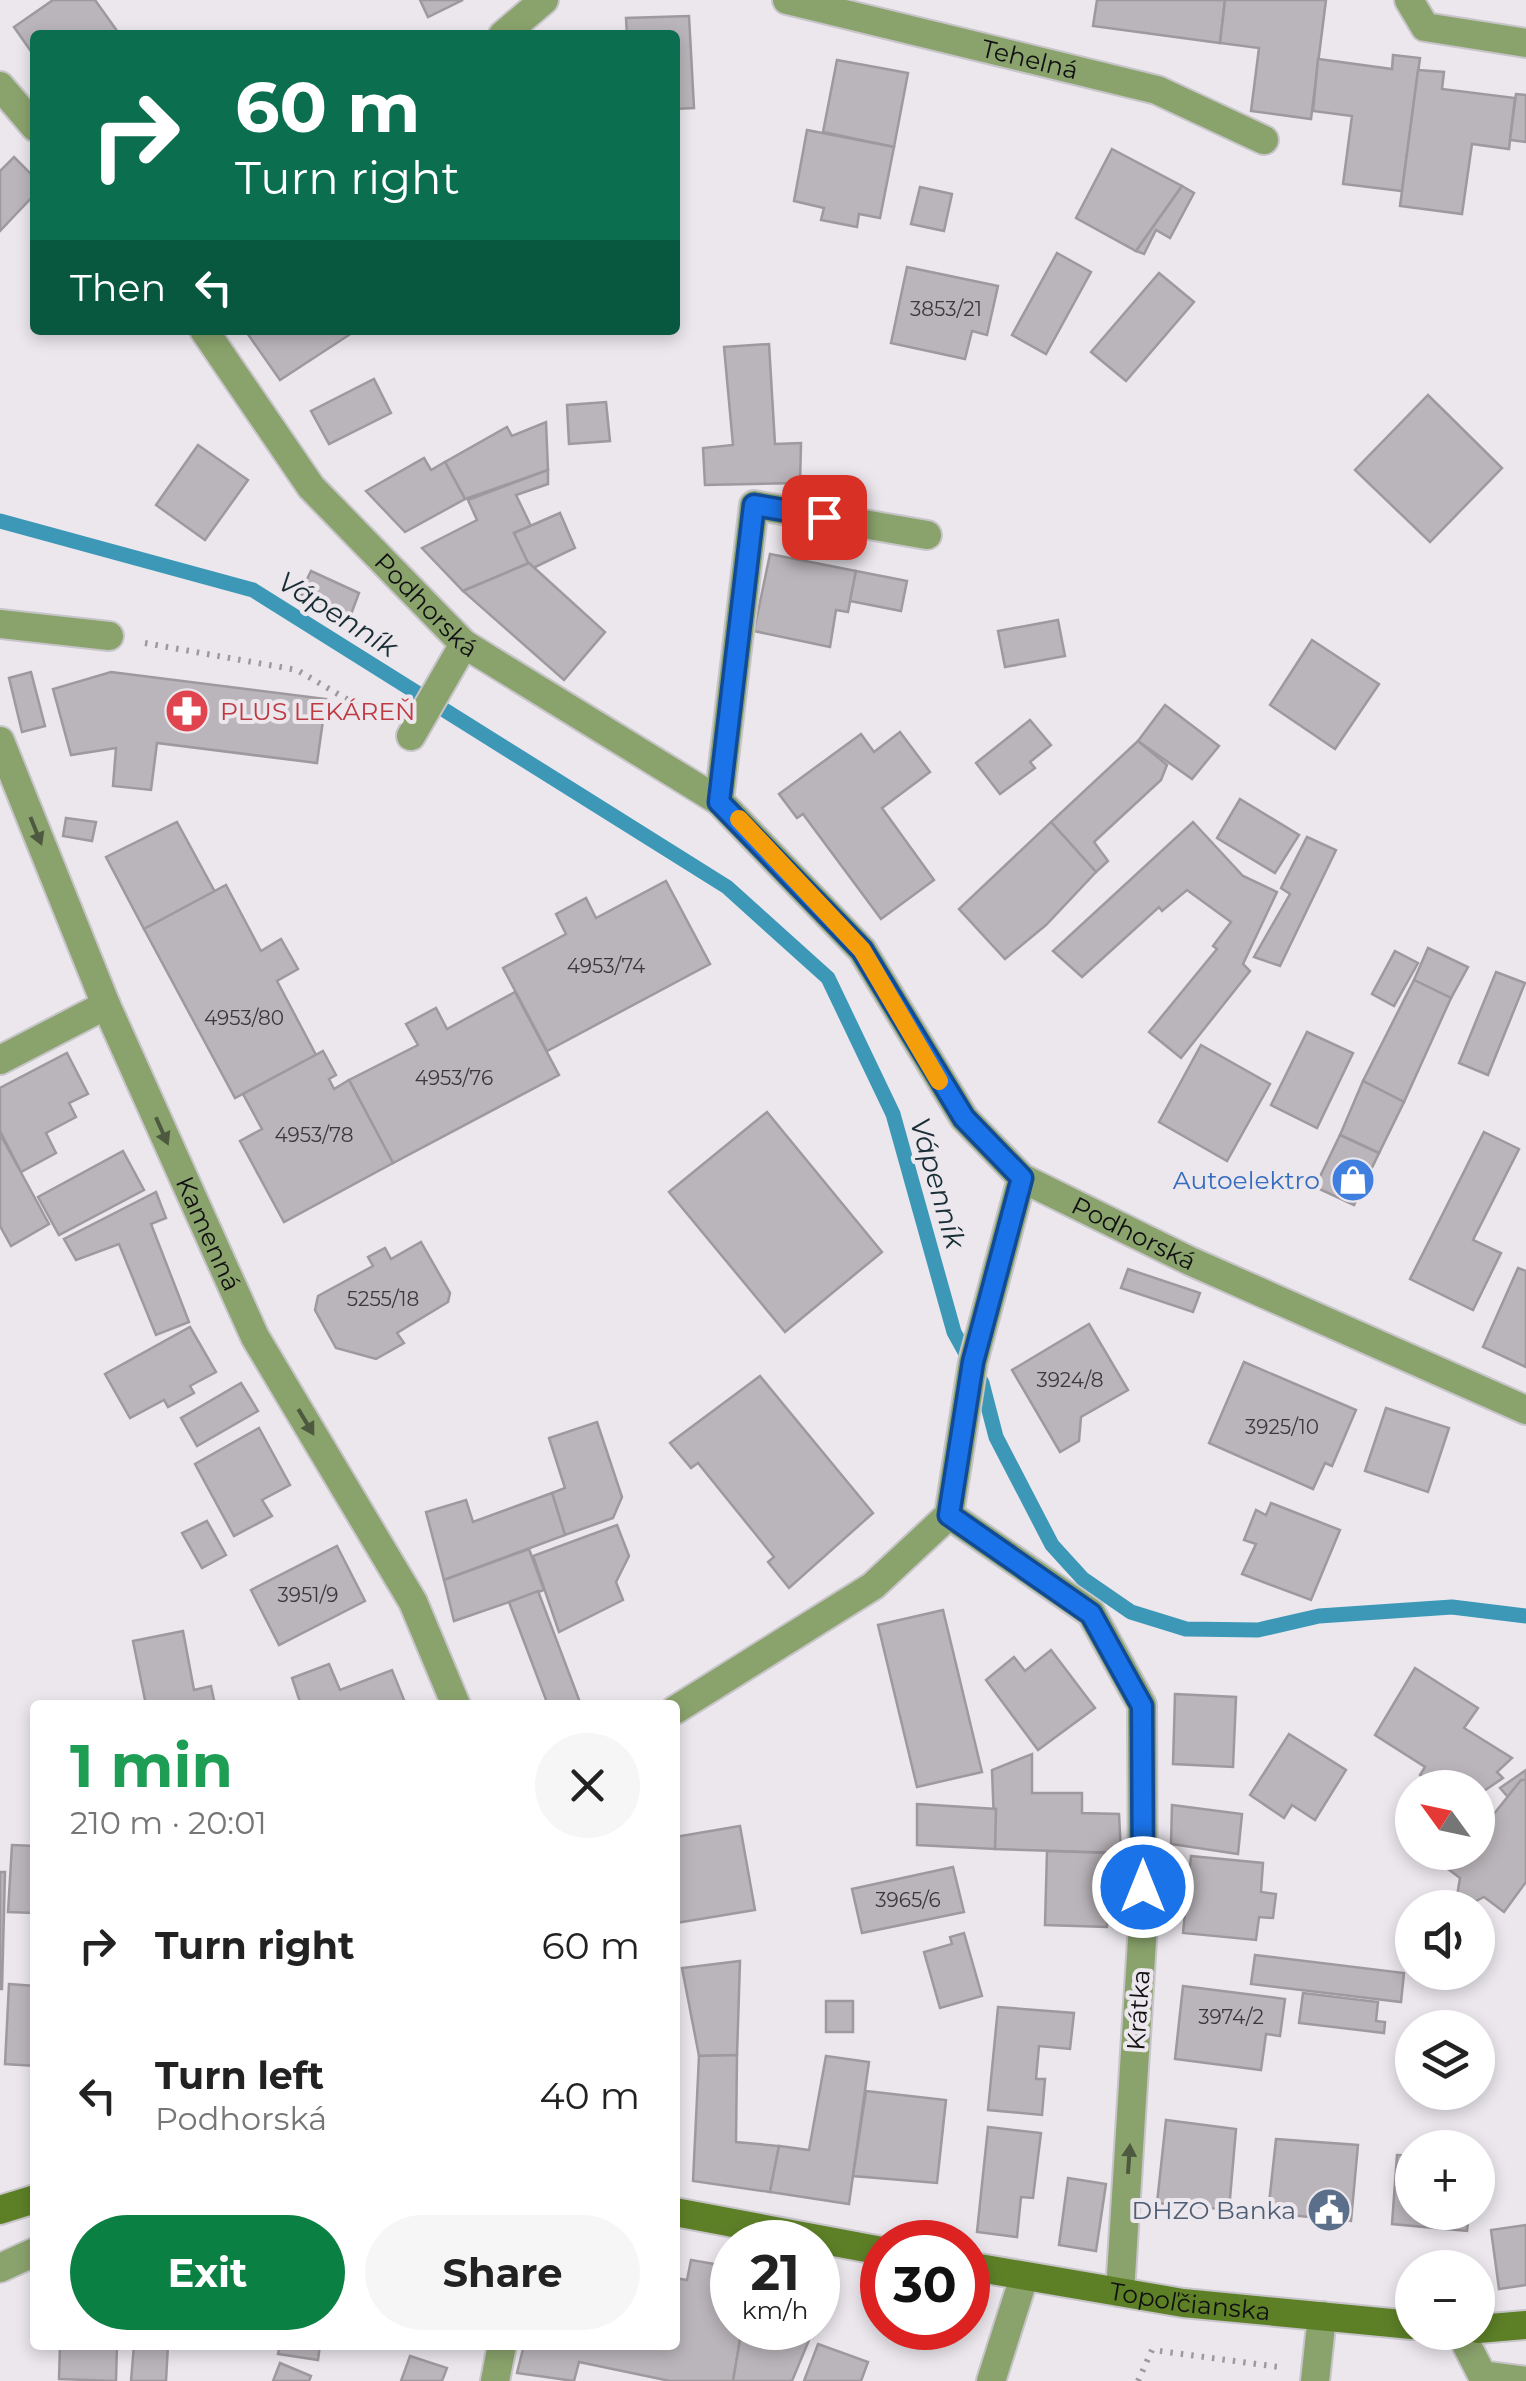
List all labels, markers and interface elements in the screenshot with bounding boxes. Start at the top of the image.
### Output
street label: Tehelná [979,33,1081,85]
text: 60 m [235,64,420,150]
icon: right [70,70,200,200]
text: Turn right [235,150,460,205]
icon: left [186,260,241,315]
text: Then [70,264,166,311]
house number: 3853/21 [910,297,982,321]
pin [782,475,867,560]
icon: arrive [797,490,852,545]
street label: Podhorská [368,547,483,664]
water label: Vápenník [272,564,405,665]
pharmacy icon: PLUS LEKÁREŇ [164,688,210,734]
place label: PLUS LEKÁREŇ [220,696,415,726]
one-way arrow [29,817,45,847]
house number: 4953/74 [567,954,645,978]
house number: 4953/80 [204,1006,284,1030]
house number: 4953/76 [415,1066,493,1090]
water label: Vápenník [903,1113,973,1254]
one-way arrow [154,1116,170,1146]
house number: 4953/78 [275,1123,353,1147]
shop icon: Autoelektro [1330,1157,1376,1203]
place label: Autoelektro [1173,1165,1320,1195]
street label: Kamenná [170,1172,247,1296]
street label: Podhorská [1067,1190,1201,1277]
house number: 5255/18 [347,1287,419,1311]
house number: 3924/8 [1036,1368,1104,1392]
one-way arrow [297,1408,314,1436]
house number: 3925/10 [1245,1415,1319,1439]
house number: 3951/9 [278,1583,338,1607]
text: 1 min [70,1729,233,1802]
button: close [535,1733,640,1838]
north arrow [1395,1770,1495,1870]
map controls [1395,1770,1495,2350]
text: 210 m · 20:01 [70,1803,267,1842]
position arrow [1091,1835,1195,1939]
house number: 3965/6 [875,1888,941,1912]
button: sound [1395,1890,1495,1990]
icon: right [70,1918,125,1973]
text: Turn right [155,1922,354,1969]
text: 60 m [541,1922,640,1969]
street label: Krátka [1120,1969,1156,2051]
house number: 3974/2 [1198,2005,1264,2029]
button: layers [1395,2010,1495,2110]
text: Turn left [155,2052,324,2099]
icon: left [70,2068,125,2123]
text: 40 m [539,2072,640,2119]
text: Podhorská [155,2099,327,2138]
button: + [1395,2130,1495,2230]
one-way arrow [1121,2143,1137,2175]
public building icon: DHZO Banka [1306,2187,1352,2233]
place label: DHZO Banka [1131,2195,1296,2225]
button: Exit [70,2215,345,2330]
button: Share [365,2215,640,2330]
speed limit sign: 30 [860,2220,990,2350]
text: 21 [750,2242,800,2303]
button: − [1395,2250,1495,2350]
street label: Topoľčianska [1107,2276,1272,2326]
text: km/h [742,2295,808,2325]

